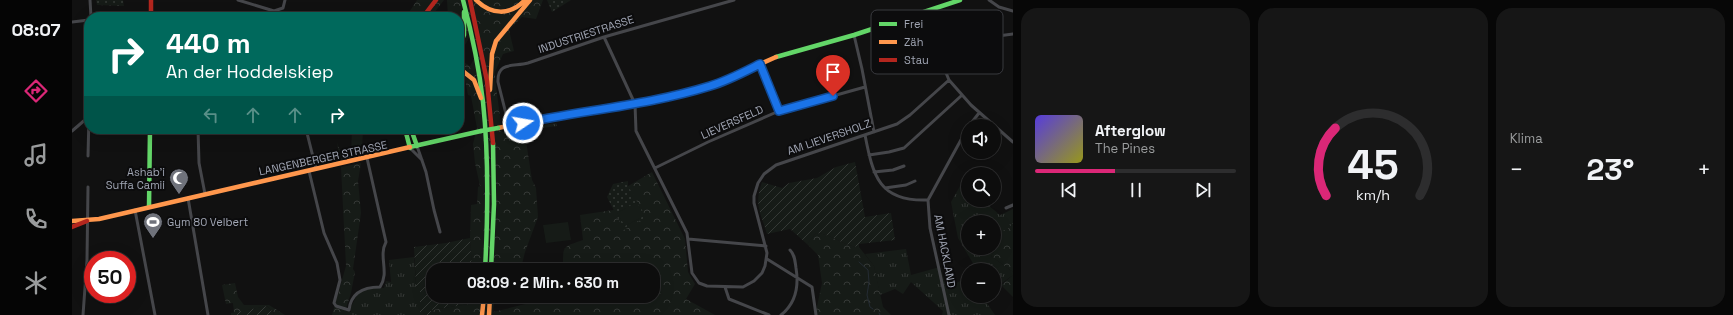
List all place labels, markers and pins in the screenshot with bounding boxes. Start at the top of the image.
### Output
pin [816,55,850,96]
place label: Ashab'i Suffa Camii [106,165,165,192]
mosque icon: Ashab'i Suffa Camii [168,167,190,195]
sports icon: Gym 80 Velbert [142,211,164,239]
place label: Gym 80 Velbert [167,215,248,229]

